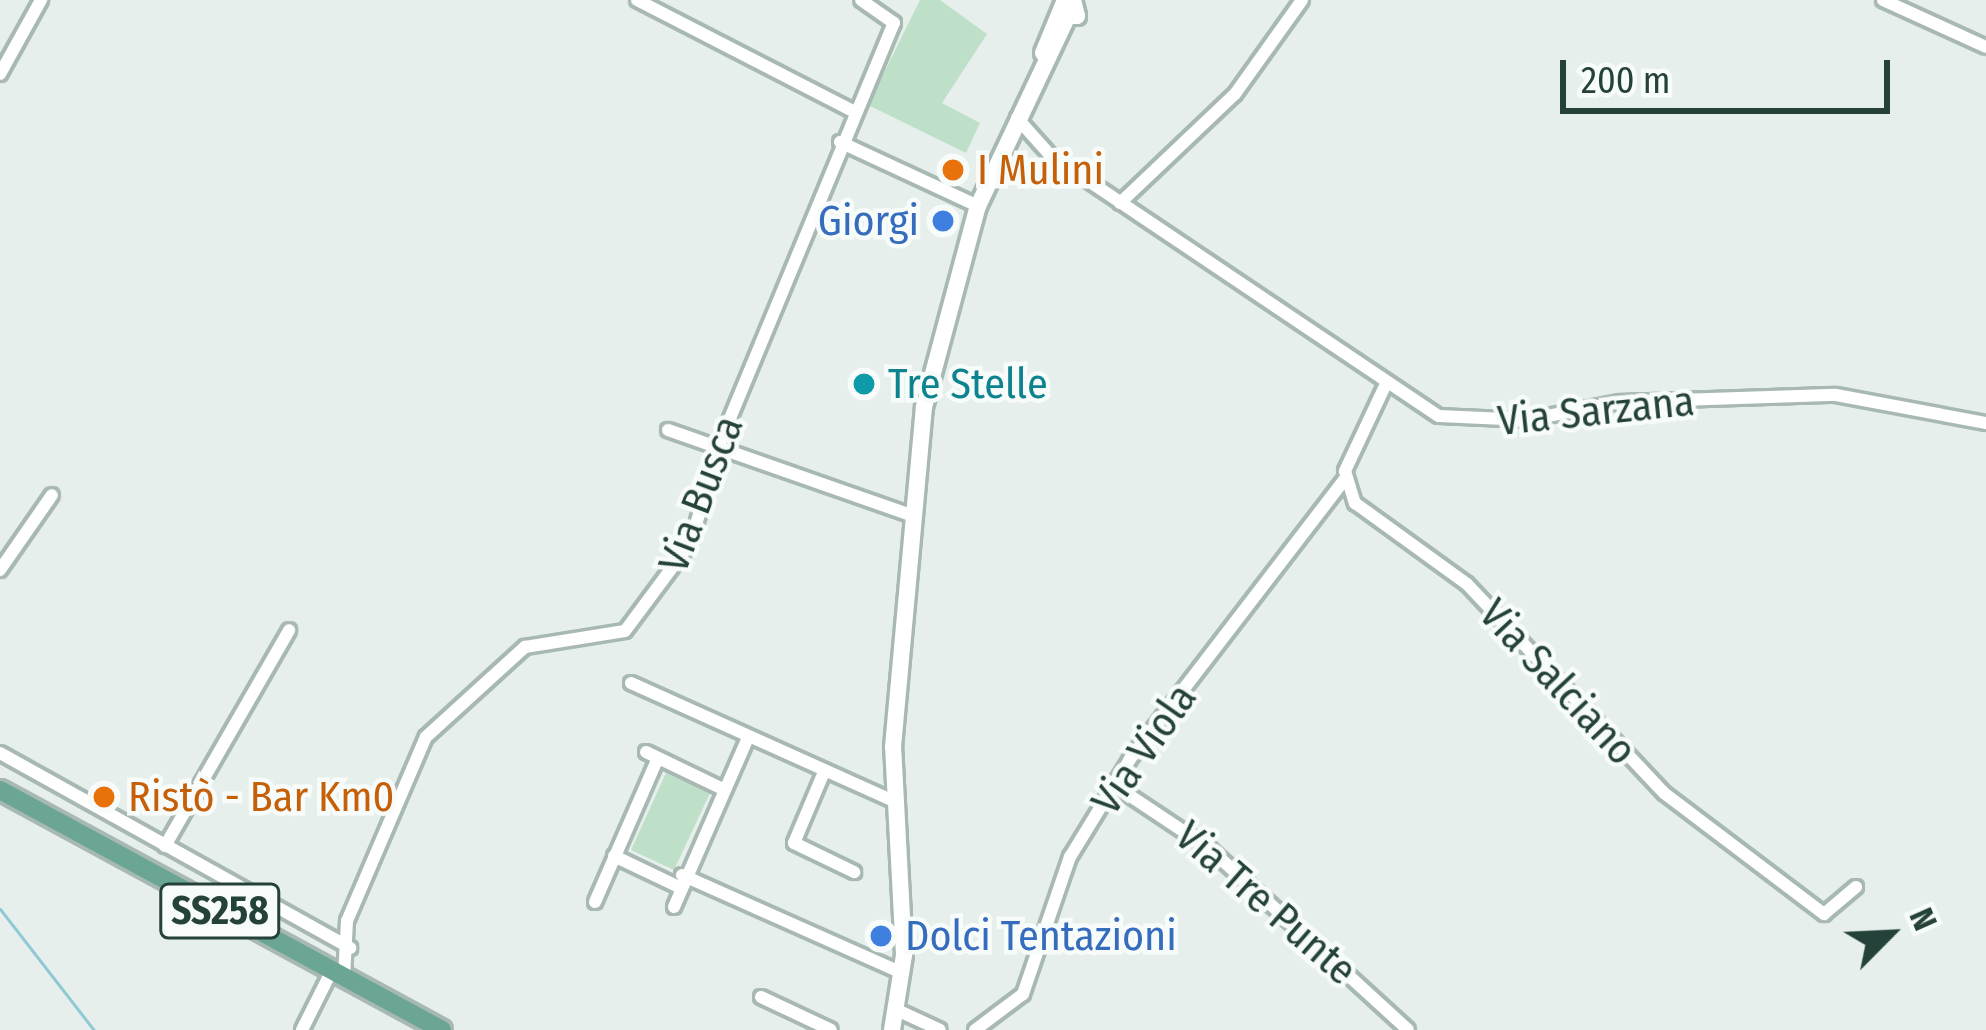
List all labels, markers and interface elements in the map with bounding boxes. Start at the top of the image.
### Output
scale bar [1566,36,1896,110]
text: 200 m [1581,59,1671,103]
place label: I Mulini [977,145,1104,195]
marker: I Mulini [940,157,966,183]
place label: Giorgi [818,196,919,246]
marker: Giorgi [930,208,956,234]
place label: Tre Stelle [888,359,1048,409]
marker: Tre Stelle [851,371,877,397]
street label: Via Sarzana [1495,376,1697,446]
street label: Via Busca [648,409,754,579]
street label: Via Salciano [1469,589,1647,775]
street label: Via Viola [1081,674,1207,824]
place label: Ristò - Bar Km0 [128,772,394,822]
marker: Ristò - Bar Km0 [91,784,117,810]
street label: Via Tre Punte [1165,811,1367,995]
north arrow [1830,874,1950,994]
road number: SS258 [157,878,283,944]
text: N [1901,902,1945,937]
place label: Dolci Tentazioni [905,911,1177,961]
marker: Dolci Tentazioni [868,923,894,949]

